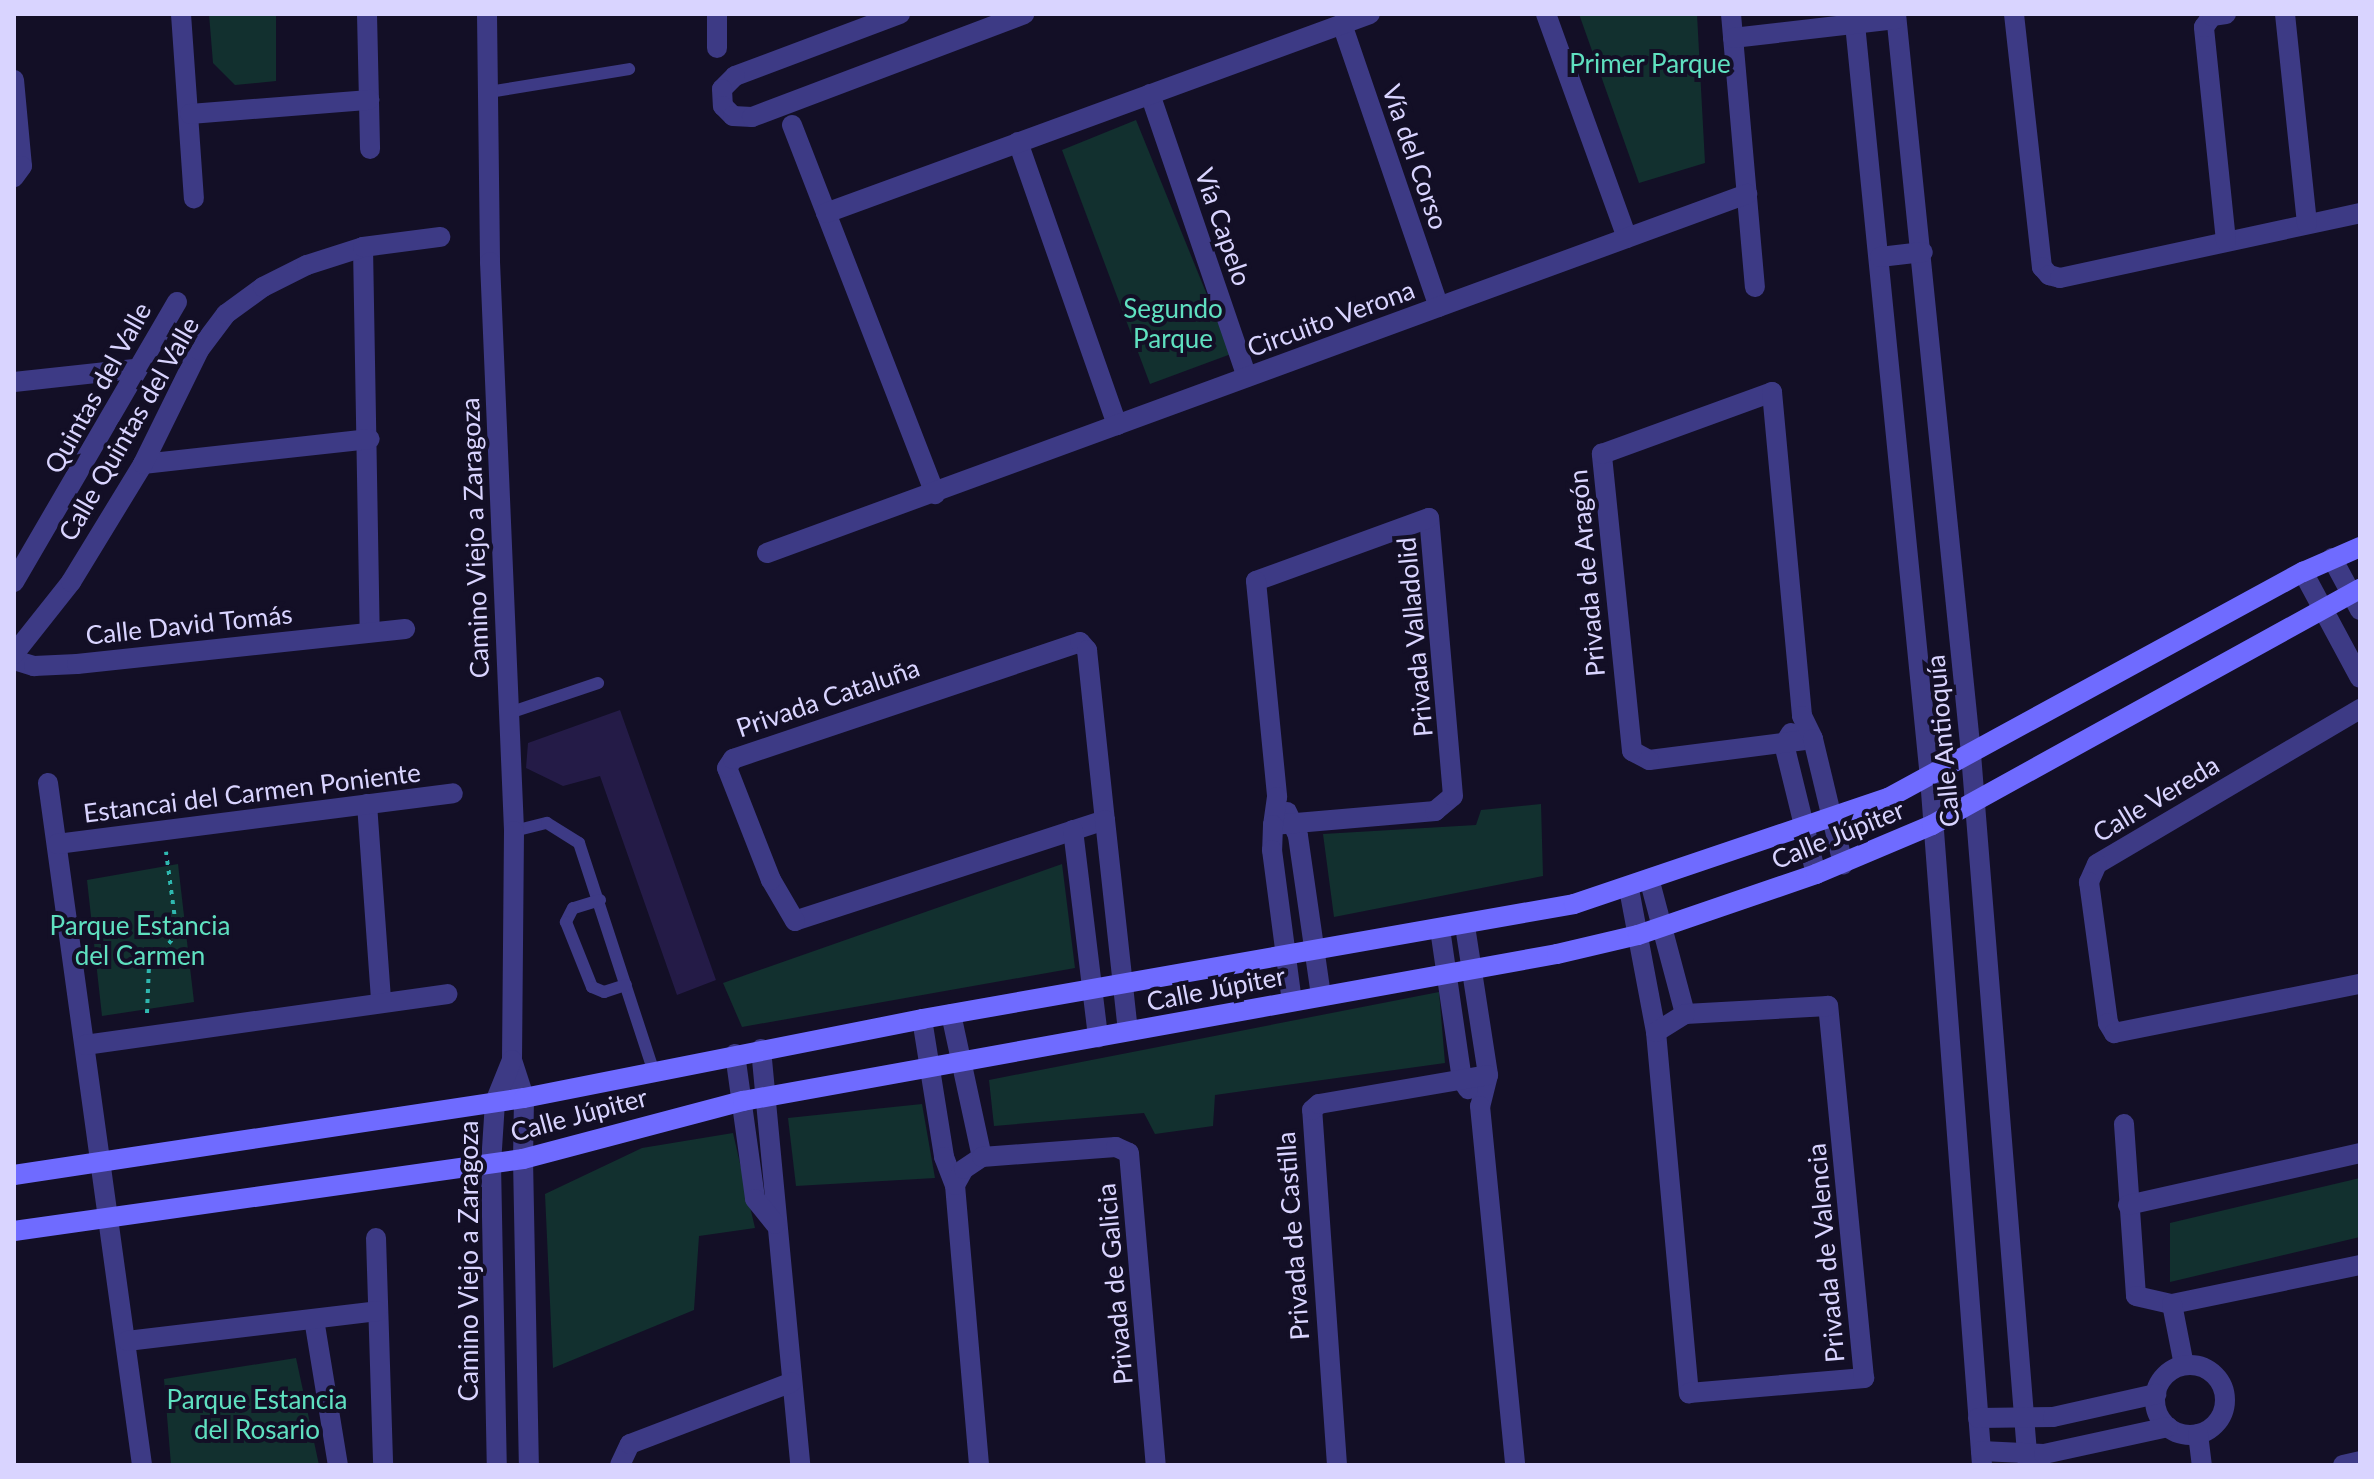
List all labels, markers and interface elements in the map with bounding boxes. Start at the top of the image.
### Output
park label: Primer Parque [1569,48,1731,80]
street label: Vía del Corso [1376,80,1454,234]
street label: Vía Capelo [1188,164,1258,290]
street label: Circuito Verona [1243,274,1419,364]
park label: Segundo Parque [1123,293,1223,354]
street label: Quintas del Valle [38,297,158,479]
street label: Calle Quintas del Valle [52,311,206,547]
street label: Camino Viejo a Zaragoza [454,397,496,679]
street label: Privada de Aragón [1562,468,1612,678]
street label: Privada Valladolid [1391,535,1439,739]
street label: Calle David Tomás [84,599,294,651]
street label: Privada Cataluña [732,652,924,744]
street label: Calle Antioquía [1920,653,1966,829]
street label: Calle Vereda [2087,749,2225,849]
street label: Estancai del Carmen Poniente [82,757,422,829]
street label: Calle Júpiter [1767,794,1909,876]
park label: Parque Estancia del Carmen [50,910,230,972]
street label: Calle Júpiter [1144,960,1288,1018]
street label: Calle Júpiter [507,1082,651,1148]
street label: Camino Viejo a Zaragoza [453,1120,485,1402]
street label: Privada de Castilla [1270,1131,1316,1341]
street label: Privada de Valencia [1801,1142,1851,1364]
street label: Privada de Galicia [1091,1182,1139,1386]
park label: Parque Estancia del Rosario [167,1384,347,1446]

